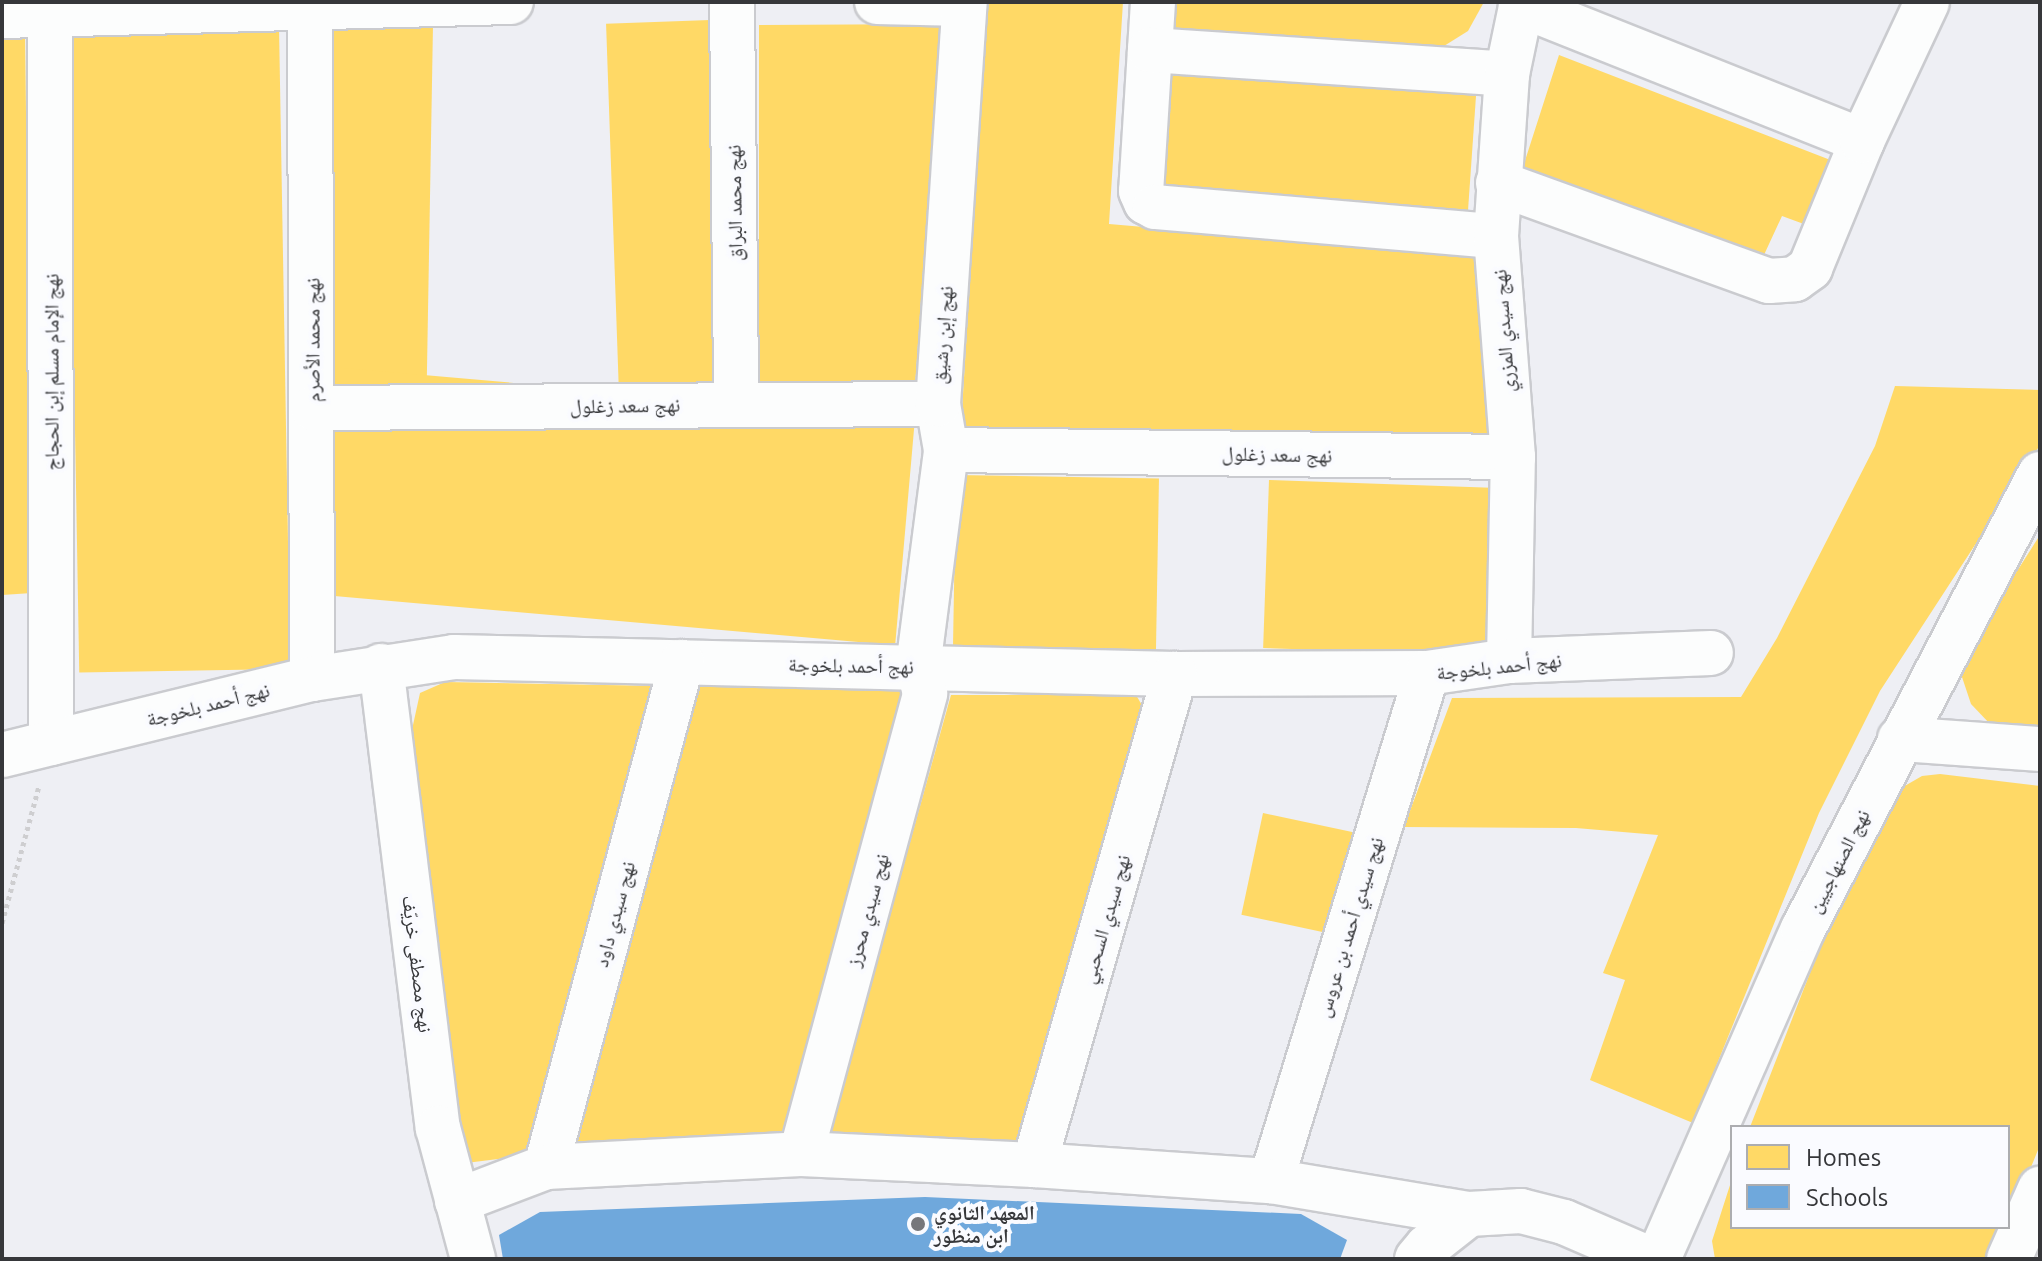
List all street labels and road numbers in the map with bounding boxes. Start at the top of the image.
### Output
street label: نهج محمد البراق [721,145,747,261]
street label: نهج سيدي المزري [1487,269,1519,393]
street label: نهج اﻹمام مسلم إبن الحجاج [39,273,63,471]
street label: نهج محمد الأصرم [300,278,324,402]
street label: نهج إبن رشيق [927,285,957,385]
street label: نهج سعد زغلول [570,392,680,418]
street label: نهج سعد زغلول [1222,441,1332,467]
street label: نهج أحمد بلخوجة [1435,647,1563,685]
street label: نهج أحمد بلخوجة [788,652,914,678]
street label: نهج أحمد بلخوجة [144,677,272,731]
street label: نهج الصنهاجيين [1802,805,1874,917]
street label: نهج سيدي أحمد بن عروس [1310,834,1388,1020]
street label: نهج سيدي محرز [840,851,894,969]
street label: نهج سيدي السحبي [1075,852,1135,986]
street label: نهج سيدي داود [588,859,640,969]
street label: نهج مصطفى خريّف [398,894,438,1034]

